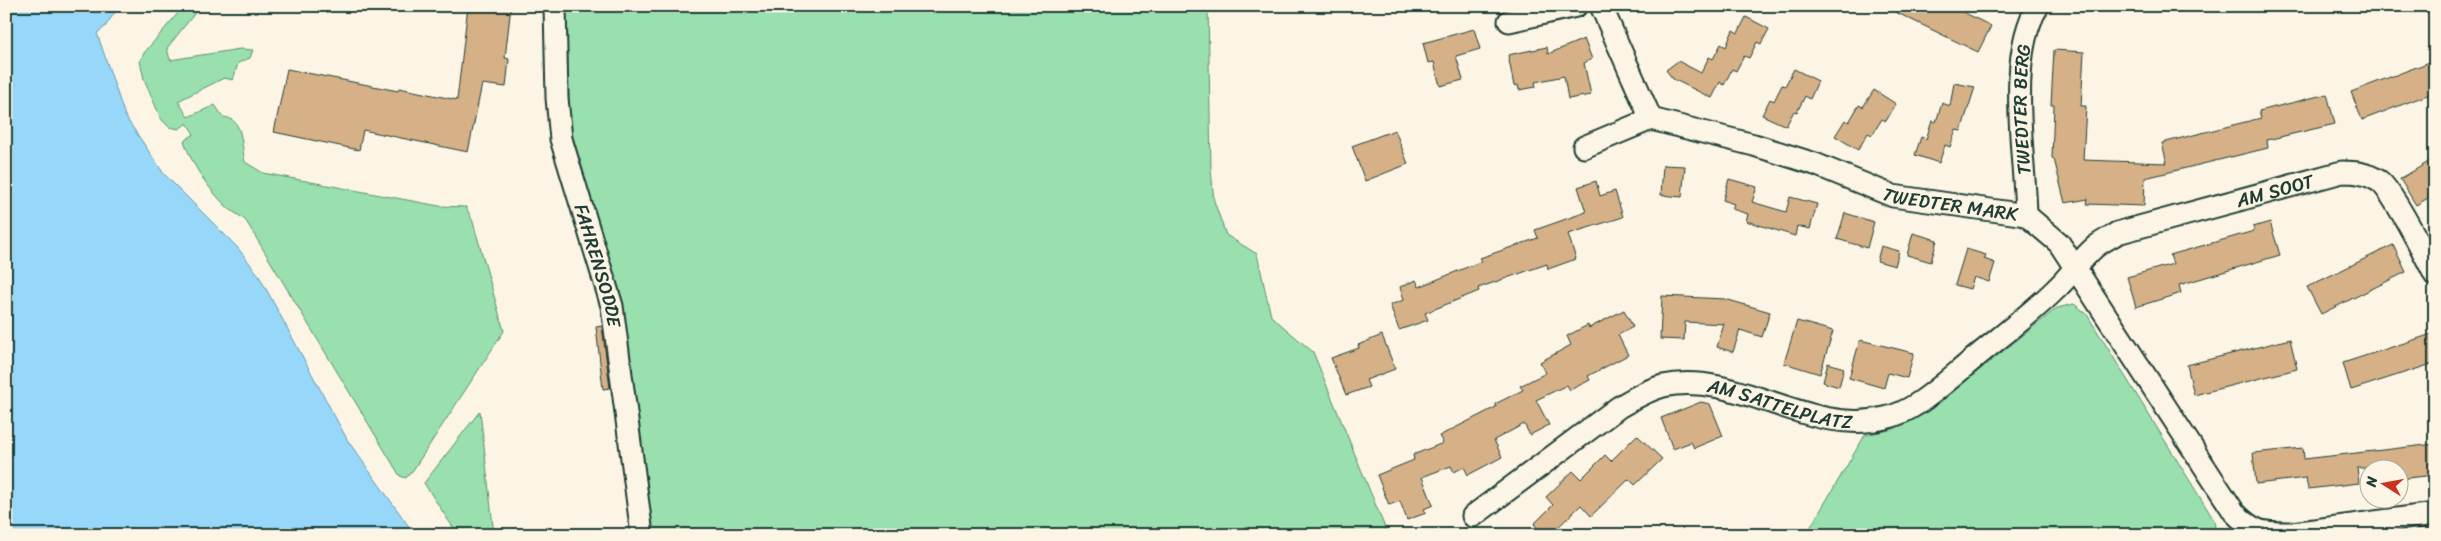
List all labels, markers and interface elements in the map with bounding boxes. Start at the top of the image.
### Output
street label: TWEDTER BERG [2003,41,2040,176]
street label: AM SOOT [2231,164,2319,217]
street label: TWEDTER MARK [1878,177,2021,230]
street label: FAHRENSODDE [565,199,631,330]
street label: AM SATTELPLATZ [1704,368,1854,438]
north arrow [2358,458,2408,508]
text: N [2358,474,2385,490]

